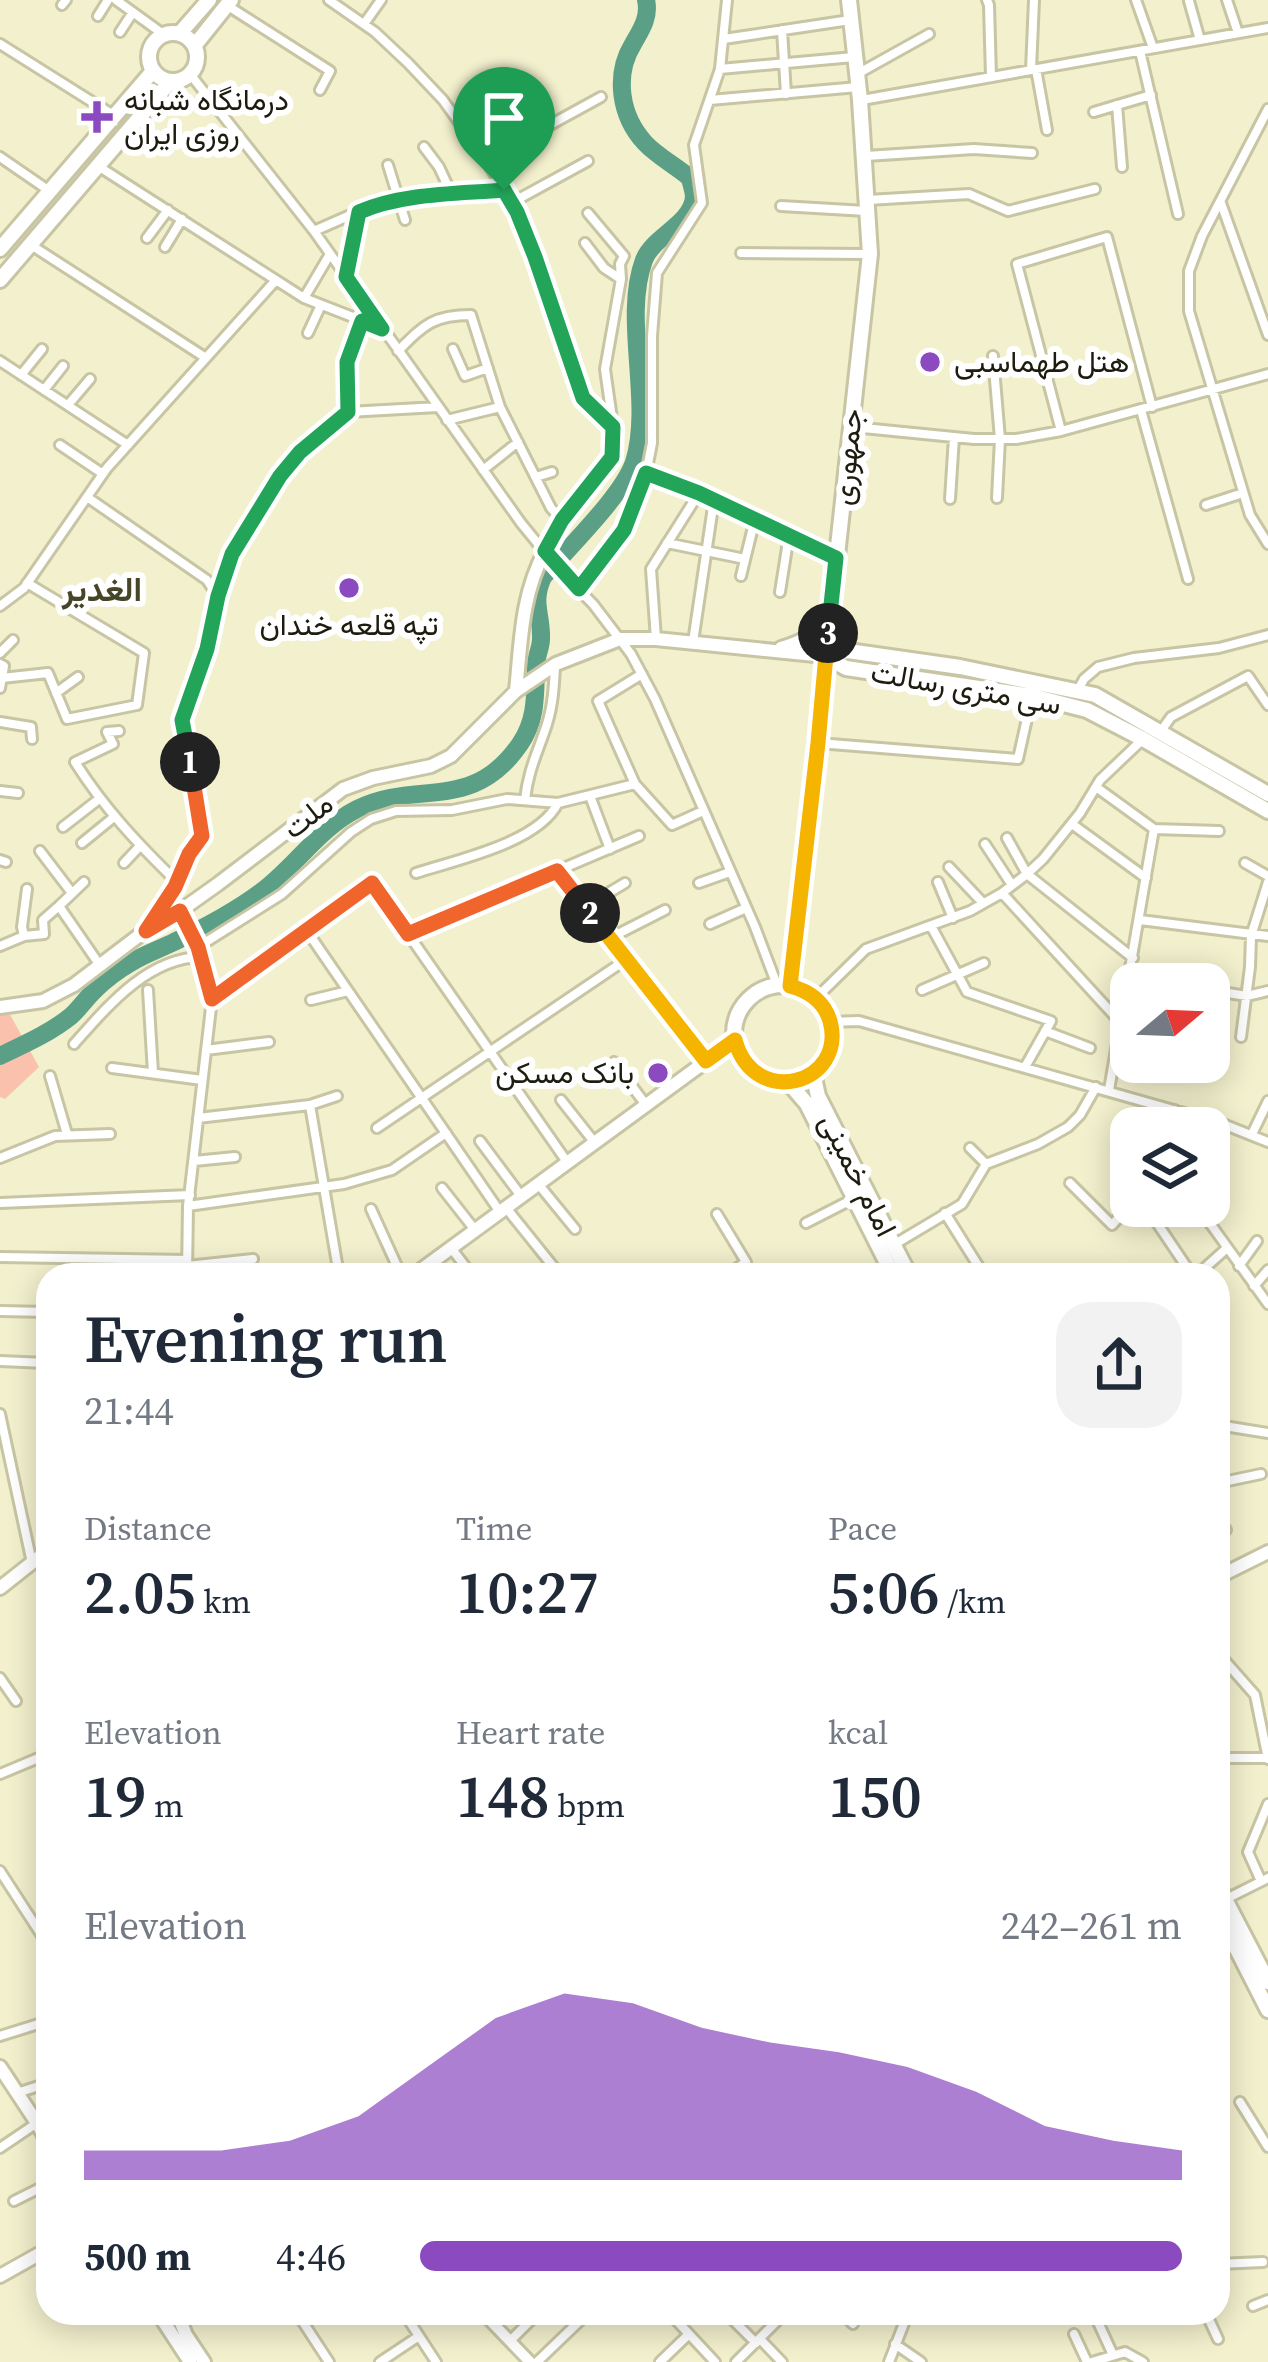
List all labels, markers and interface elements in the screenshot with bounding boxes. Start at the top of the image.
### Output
pin [453,67,555,190]
place label: درمانگاه شبانه روزی ایران [124,79,289,154]
icon: arrive [471,85,537,151]
marker: درمانگاه شبانه روزی ایران [81,101,113,133]
place label: هتل طهماسبی [954,341,1129,382]
marker: هتل طهماسبی [917,349,943,375]
street label: جمهوری [821,407,872,507]
district label: الغدیر [61,567,142,612]
marker: تپه قلعه خندان [336,575,362,601]
pin: 3 [798,603,858,663]
place label: تپه قلعه خندان [259,604,439,645]
text: 3 [819,610,837,655]
street label: سی متری رسالت [868,651,1064,724]
pin: 1 [160,732,220,792]
text: 1 [181,739,199,784]
street label: ملت [274,783,341,848]
pin: 2 [560,883,620,943]
text: 2 [581,890,599,935]
north arrow [1110,963,1230,1083]
map controls [1110,963,1230,1227]
place label: بانک مسکن [495,1052,634,1093]
marker: بانک مسکن [645,1060,671,1086]
street label: امام خمینی [810,1106,907,1244]
button: layers [1110,1107,1230,1227]
text: Evening run [84,1294,448,1384]
button: share [1056,1302,1182,1428]
text: 21:44 [84,1384,174,1437]
text: Distance [84,1506,212,1551]
text: Time [456,1506,532,1551]
text: Pace [828,1506,897,1551]
text: 2.05 [84,1551,196,1633]
text: 10:27 [456,1551,599,1633]
text: 5:06 [828,1551,940,1633]
text: km [196,1579,251,1624]
text: /km [940,1579,1006,1624]
text: Elevation [84,1710,222,1755]
text: Heart rate [456,1710,605,1755]
text: kcal [828,1710,888,1755]
text: 19 [84,1755,146,1837]
text: 148 [456,1755,550,1837]
text: 150 [828,1755,922,1837]
text: m [146,1783,184,1828]
text: bpm [550,1783,625,1828]
text: Elevation [84,1899,247,1952]
text: 242–261 m [1001,1899,1182,1952]
text: 500 m [84,2230,191,2283]
text: 4:46 [276,2230,346,2283]

